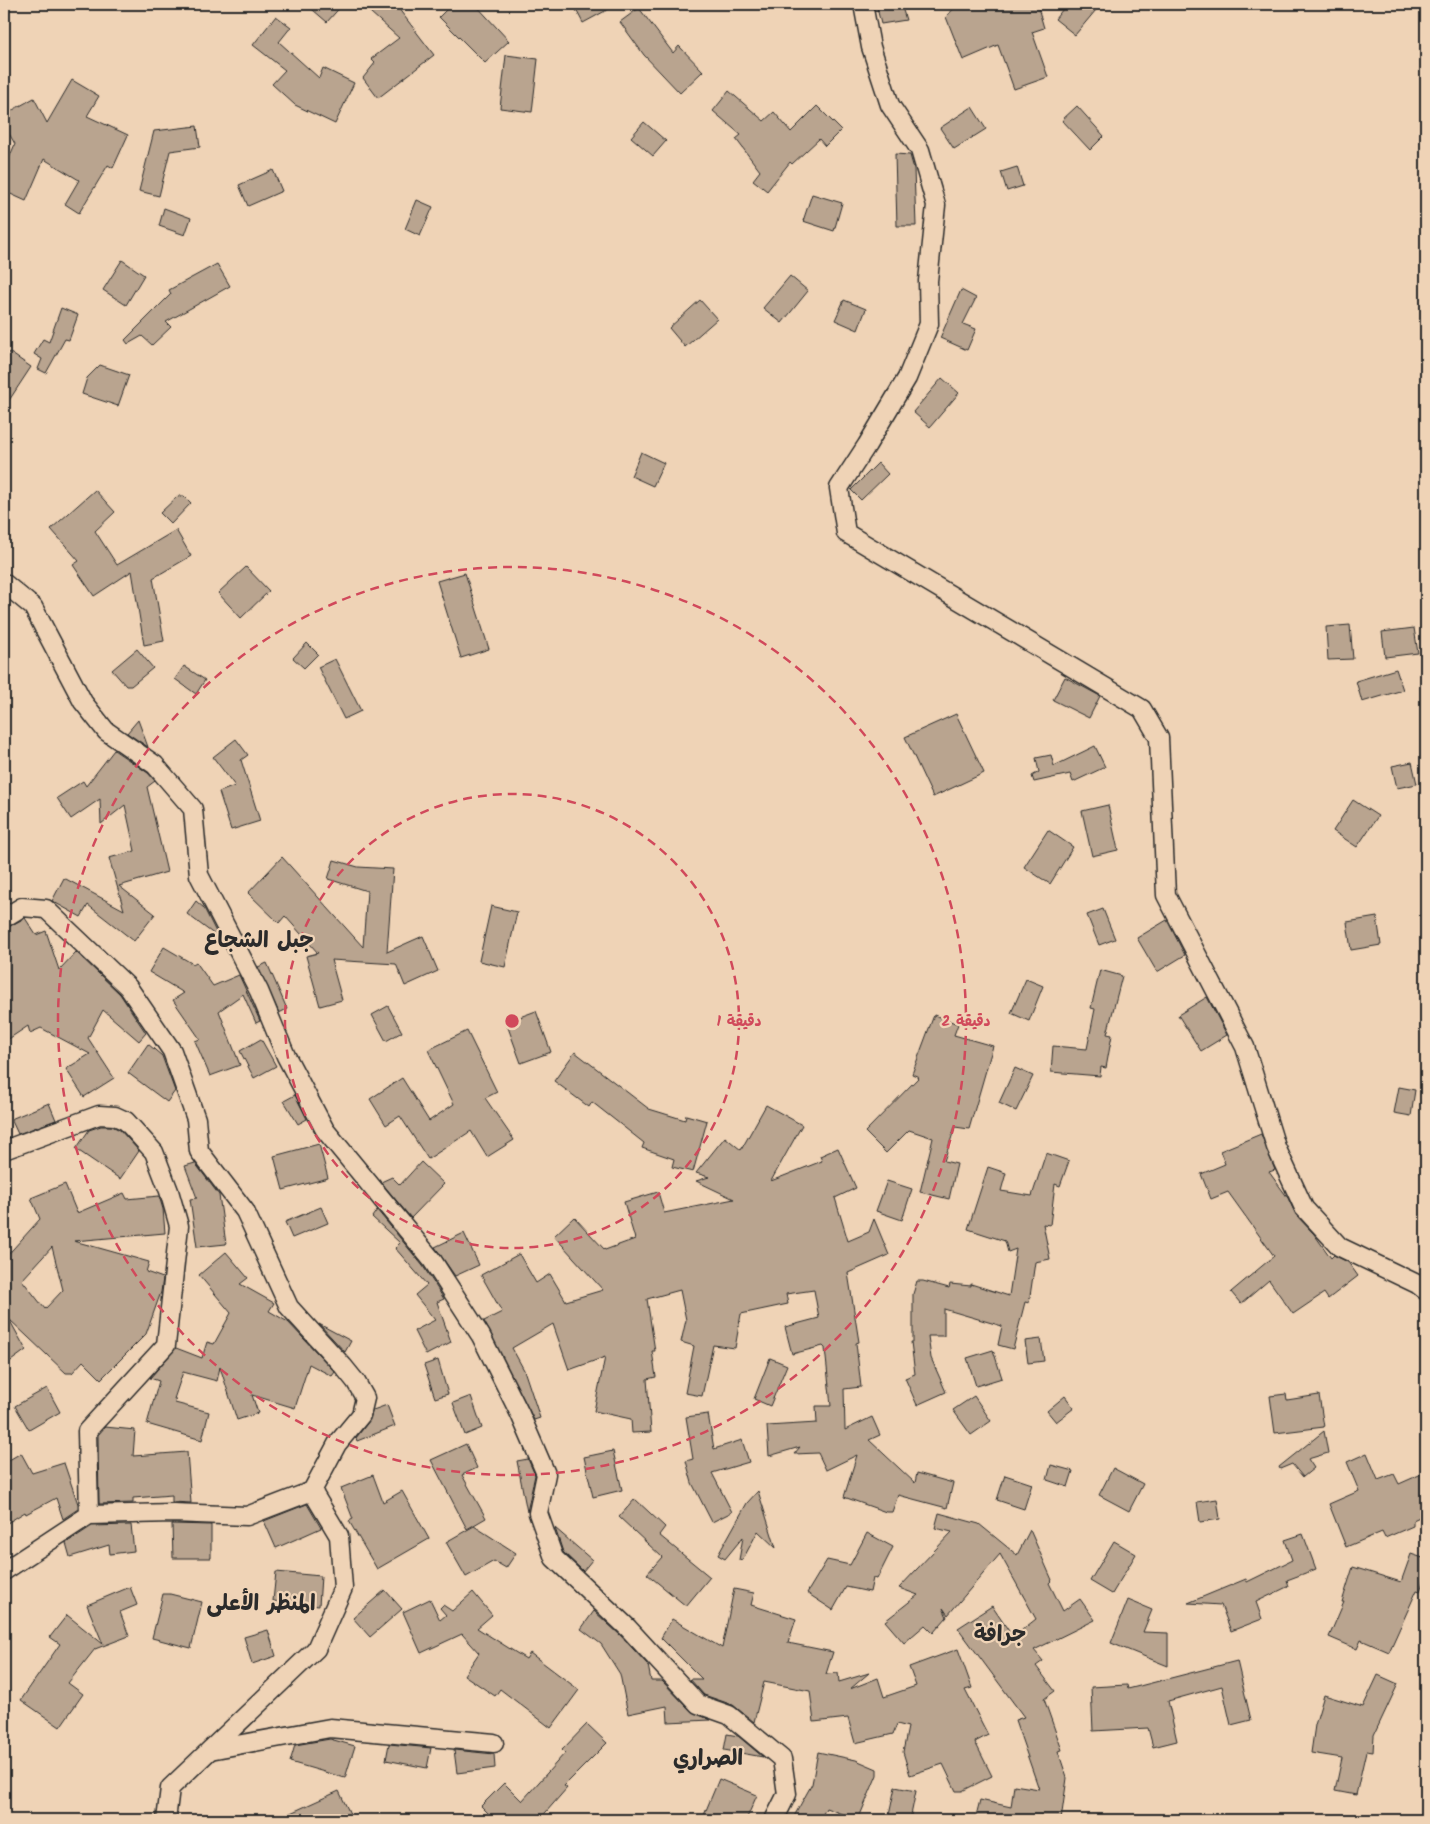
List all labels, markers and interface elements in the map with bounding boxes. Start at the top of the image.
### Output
district label: جبل الشجاع [204,924,314,959]
text: 1 دقيقة [717,1010,762,1034]
text: 2 دقيقة [941,1010,991,1034]
centre of rings [503,1012,521,1030]
district label: المنظر الأعلى [206,1587,316,1622]
district label: جرافة [974,1618,1026,1653]
district label: الصراري [673,1742,743,1777]

